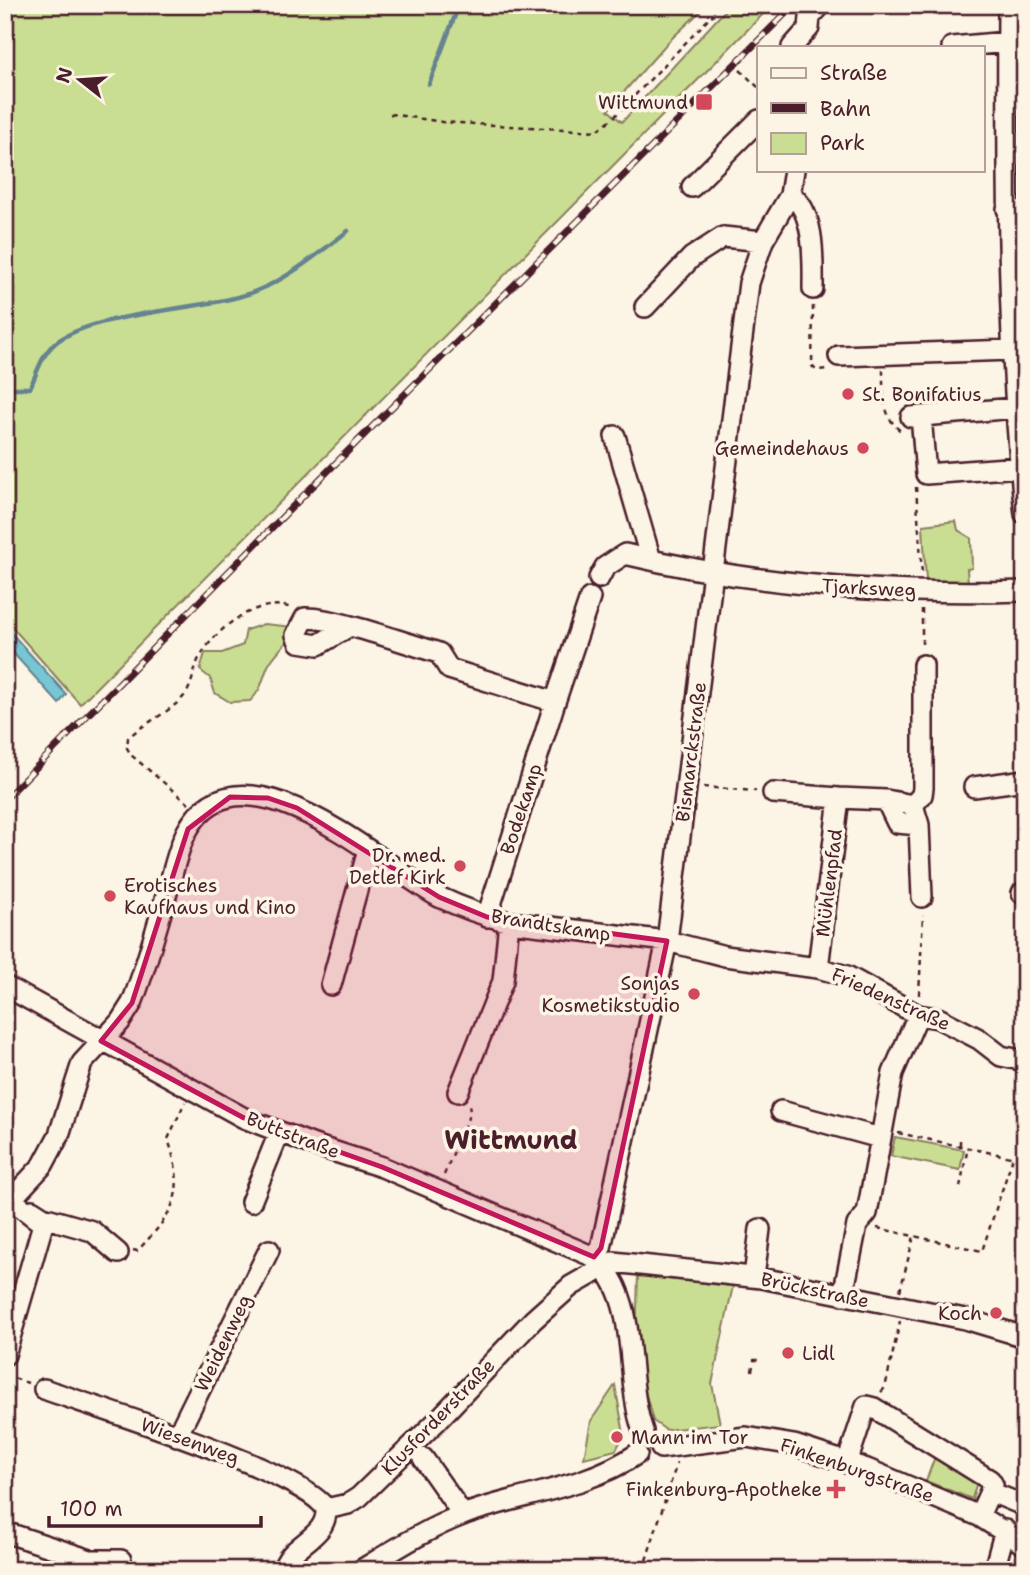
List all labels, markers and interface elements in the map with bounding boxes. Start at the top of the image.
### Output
north arrow [46,46,116,116]
legend [757,46,984,172]
text: Straße [820,59,888,87]
text: N [50,64,78,86]
place label: Wittmund [598,90,688,115]
marker: Wittmund [694,92,714,112]
text: Bahn [820,95,871,123]
text: Park [820,129,865,157]
place label: St. Bonifatius [862,382,982,407]
marker: St. Bonifatius [840,386,856,402]
place label: Gemeindehaus [715,436,849,461]
marker: Gemeindehaus [855,440,871,456]
street label: Tjarksweg [821,573,917,603]
street label: Bismarckstraße [670,681,712,823]
street label: Bodekamp [495,760,547,858]
street label: Mühlenpfad [810,828,848,938]
place label: Dr. med. Detlef Kirk [349,843,446,890]
marker: Dr. med. Detlef Kirk [452,858,468,874]
place label: Erotisches Kaufhaus und Kino [124,873,296,920]
marker: Erotisches Kaufhaus und Kino [102,888,118,904]
street label: Brandtskamp [489,903,613,947]
street label: Friedenstraße [828,962,954,1036]
place label: Sonjas Kosmetikstudio [541,971,680,1018]
marker: Sonjas Kosmetikstudio [686,986,702,1002]
street label: Buttstraße [243,1106,343,1164]
district label: Wittmund [444,1122,578,1157]
street label: Brückstraße [759,1266,871,1314]
street label: Weidenweg [189,1290,257,1396]
place label: Koch [938,1301,982,1326]
marker: Koch [988,1305,1004,1321]
place label: Lidl [802,1341,835,1366]
marker: Lidl [780,1345,796,1361]
street label: Klusforderstraße [376,1353,500,1481]
street label: Wiesenweg [137,1412,243,1470]
place label: Mann im Tor [631,1425,748,1450]
marker: Mann im Tor [609,1429,625,1445]
street label: Finkenburgstraße [777,1432,937,1508]
place label: Finkenburg-Apotheke [626,1477,822,1502]
marker: Finkenburg-Apotheke [828,1481,844,1497]
scale bar [49,1484,261,1528]
text: 100 m [60,1495,123,1523]

